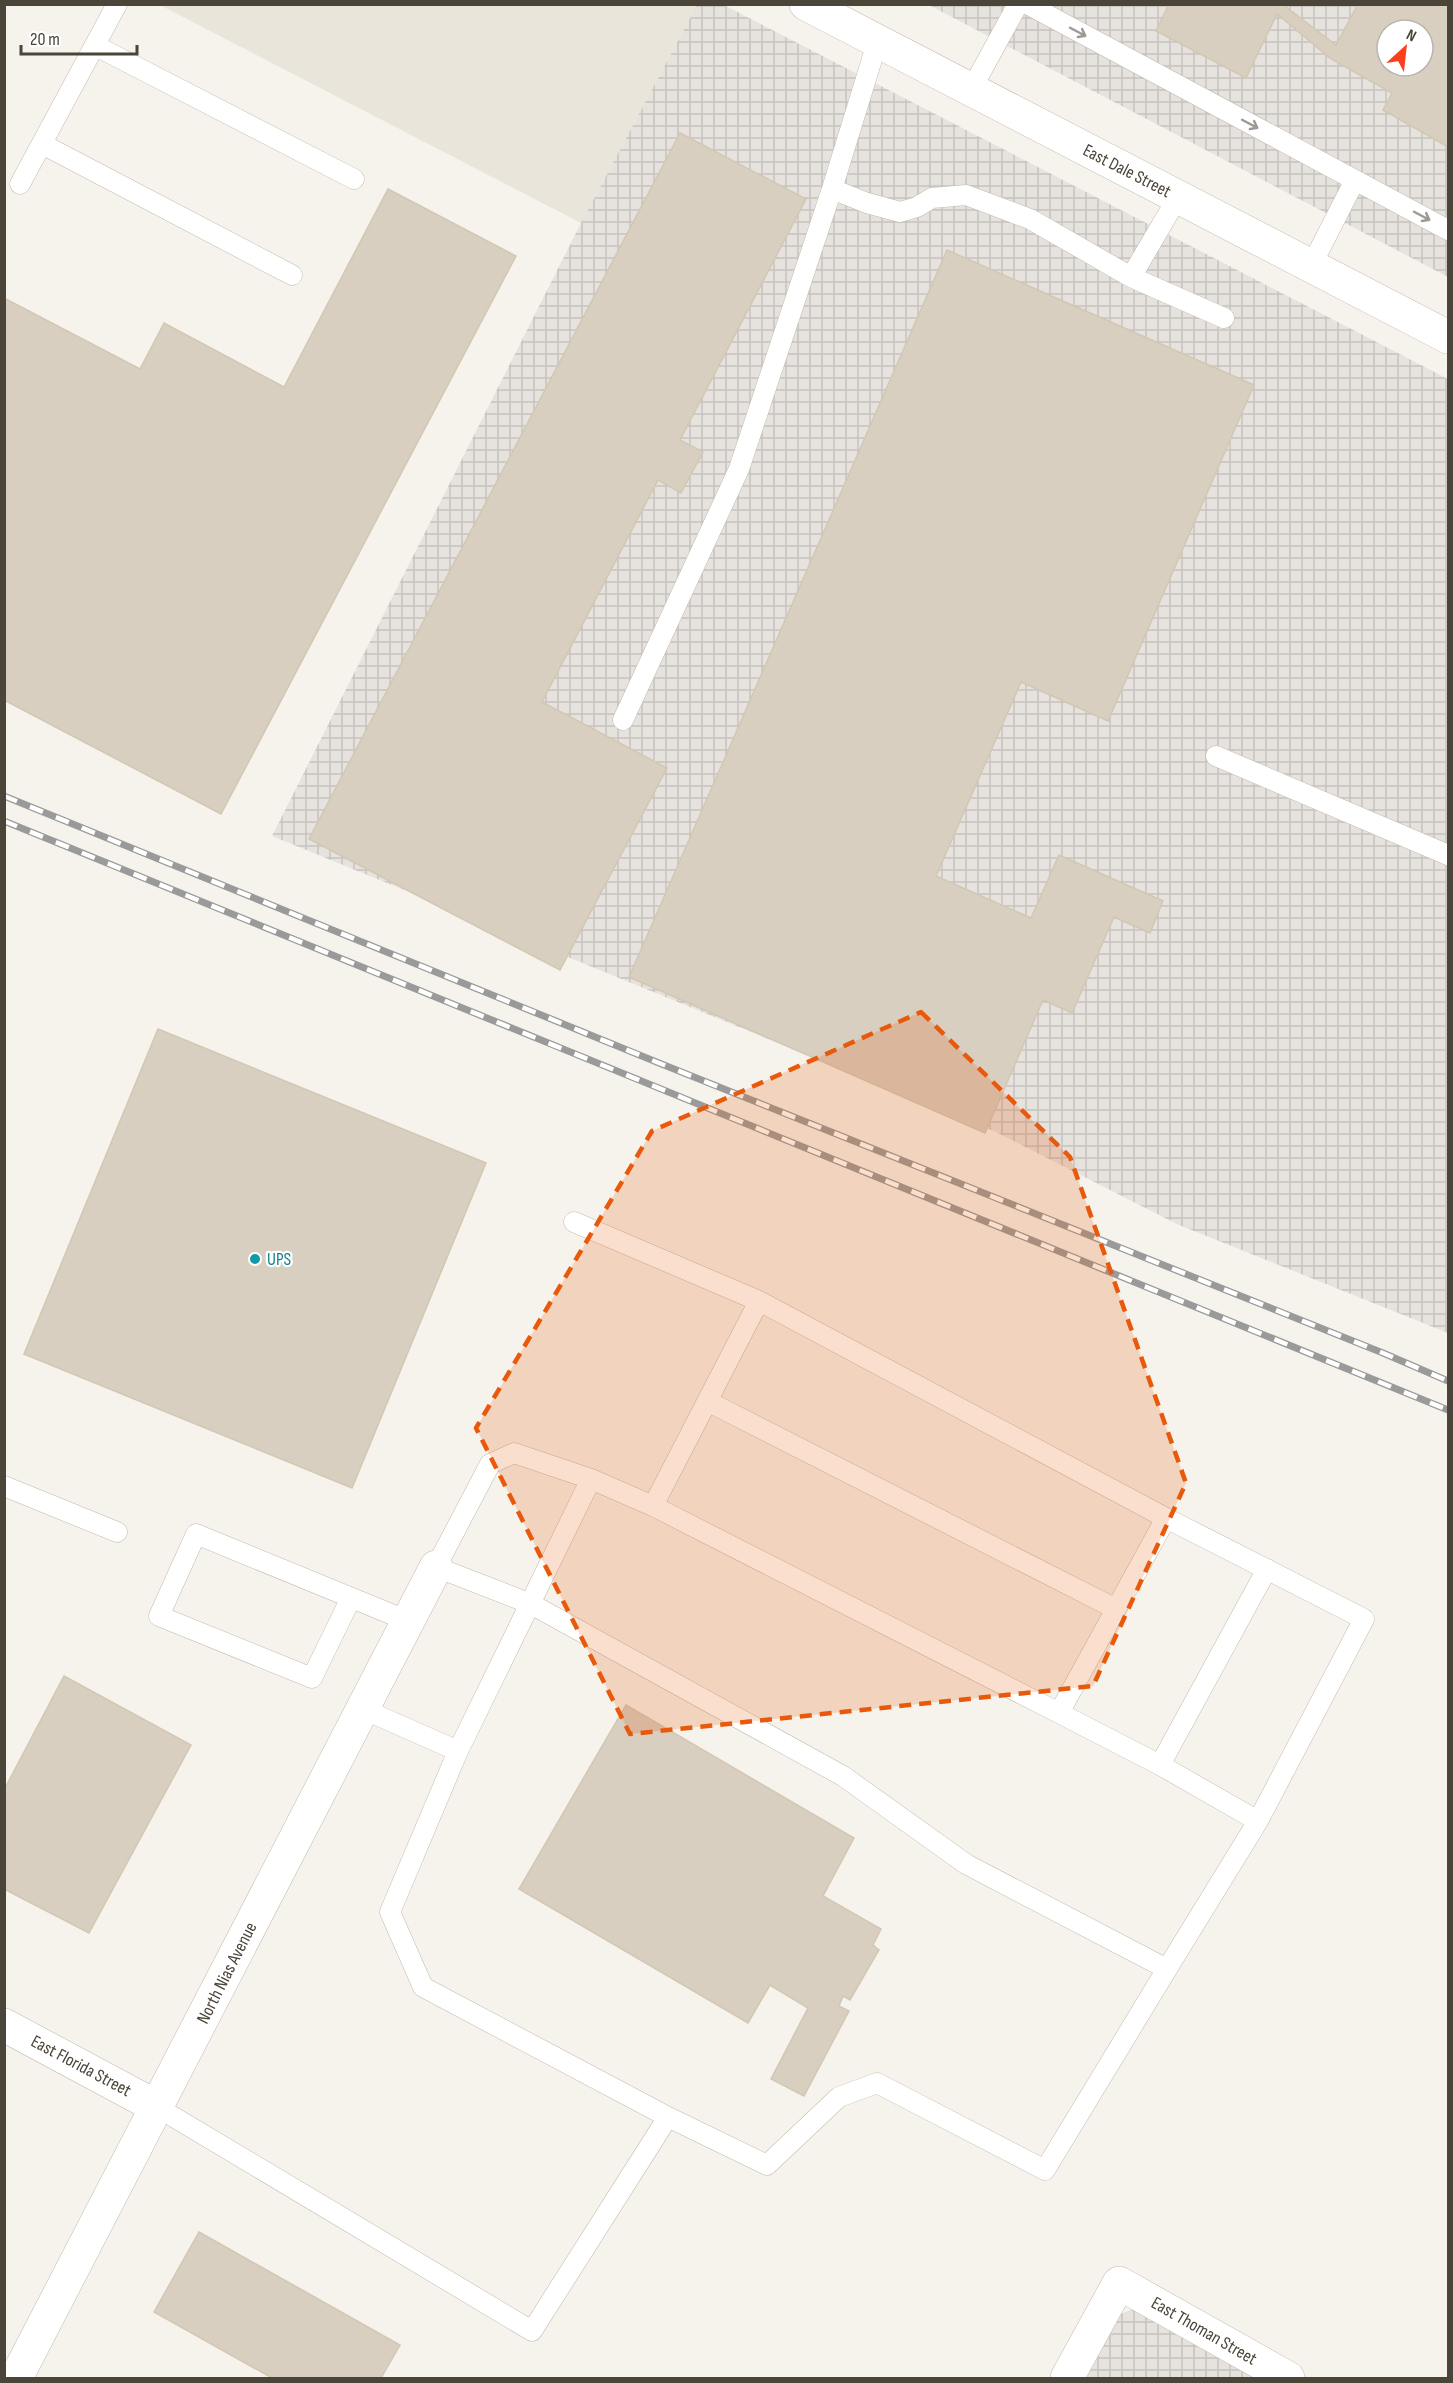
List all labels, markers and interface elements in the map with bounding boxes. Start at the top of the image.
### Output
scale bar [21,18,136,56]
north arrow [1375,18,1435,78]
text: N [1403,26,1419,46]
one-way arrow [1069,27,1087,38]
text: 20 m [30,29,60,50]
one-way arrow [1241,118,1258,130]
street label: East Dale Street [1079,140,1175,202]
one-way arrow [1413,210,1430,222]
place label: UPS [267,1249,292,1270]
marker: UPS [248,1252,262,1266]
street label: North Nias Avenue [192,1919,262,2027]
street label: East Florida Street [27,2031,135,2101]
street label: East Thoman Street [1148,2292,1261,2370]

